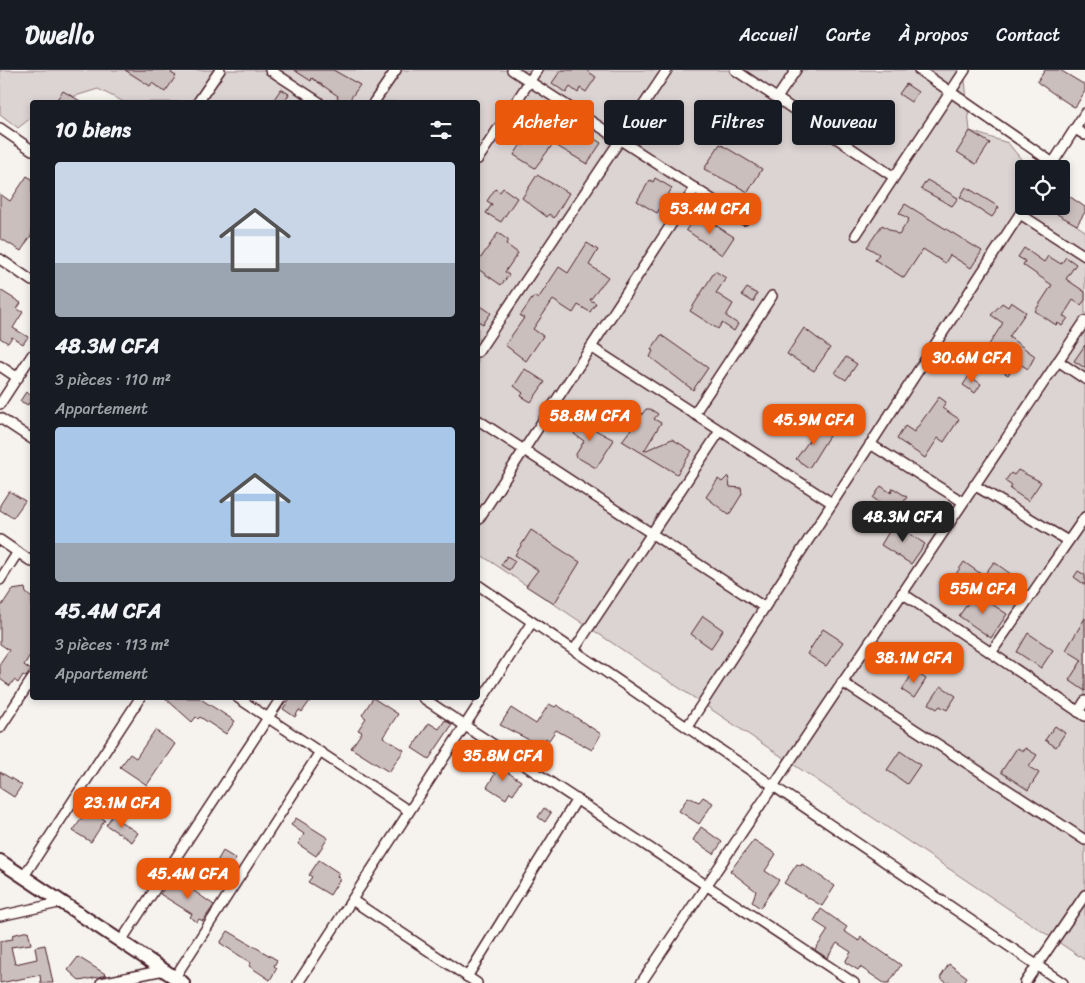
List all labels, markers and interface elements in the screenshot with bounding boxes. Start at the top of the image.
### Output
text: Dwello [25,14,94,56]
text: Accueil [739,19,798,51]
text: Carte [826,19,871,51]
text: À propos [899,19,968,51]
text: Contact [996,19,1060,51]
chip: Acheter [495,100,594,145]
chip: Louer [604,100,684,145]
chip: Filtres [694,100,782,145]
chip: Nouveau [792,100,895,145]
text: 10 biens [55,111,131,149]
icon: filters [427,116,455,144]
map controls [1015,160,1070,215]
button: locate [1015,160,1070,215]
pin: 53.4M CFA [653,192,767,235]
text: 53.4M CFA [670,194,750,223]
icon: home [210,195,300,285]
text: 48.3M CFA [55,327,160,365]
pin: 30.6M CFA [915,342,1029,384]
text: 30.6M CFA [932,343,1012,372]
text: 3 pièces · 110 m² [55,365,171,394]
text: Appartement [55,394,148,423]
pin: 58.8M CFA [533,400,647,442]
text: 58.8M CFA [550,401,630,430]
pin: 45.9M CFA [757,404,871,446]
text: 45.9M CFA [774,405,854,434]
icon: home [210,460,300,550]
pin: 48.3M CFA [846,500,960,543]
text: 48.3M CFA [863,502,943,531]
pin: 55M CFA [937,572,1029,615]
text: 55M CFA [950,574,1016,603]
text: 45.4M CFA [55,592,161,630]
text: 3 pièces · 113 m² [55,630,170,659]
pin: 38.1M CFA [857,642,971,684]
text: 38.1M CFA [876,643,952,672]
text: Appartement [55,659,148,688]
pin: 35.8M CFA [446,740,560,782]
text: 35.8M CFA [463,741,543,770]
pin: 23.1M CFA [65,786,179,829]
text: 23.1M CFA [84,788,160,817]
pin: 45.4M CFA [131,858,245,900]
text: 45.4M CFA [147,859,229,888]

